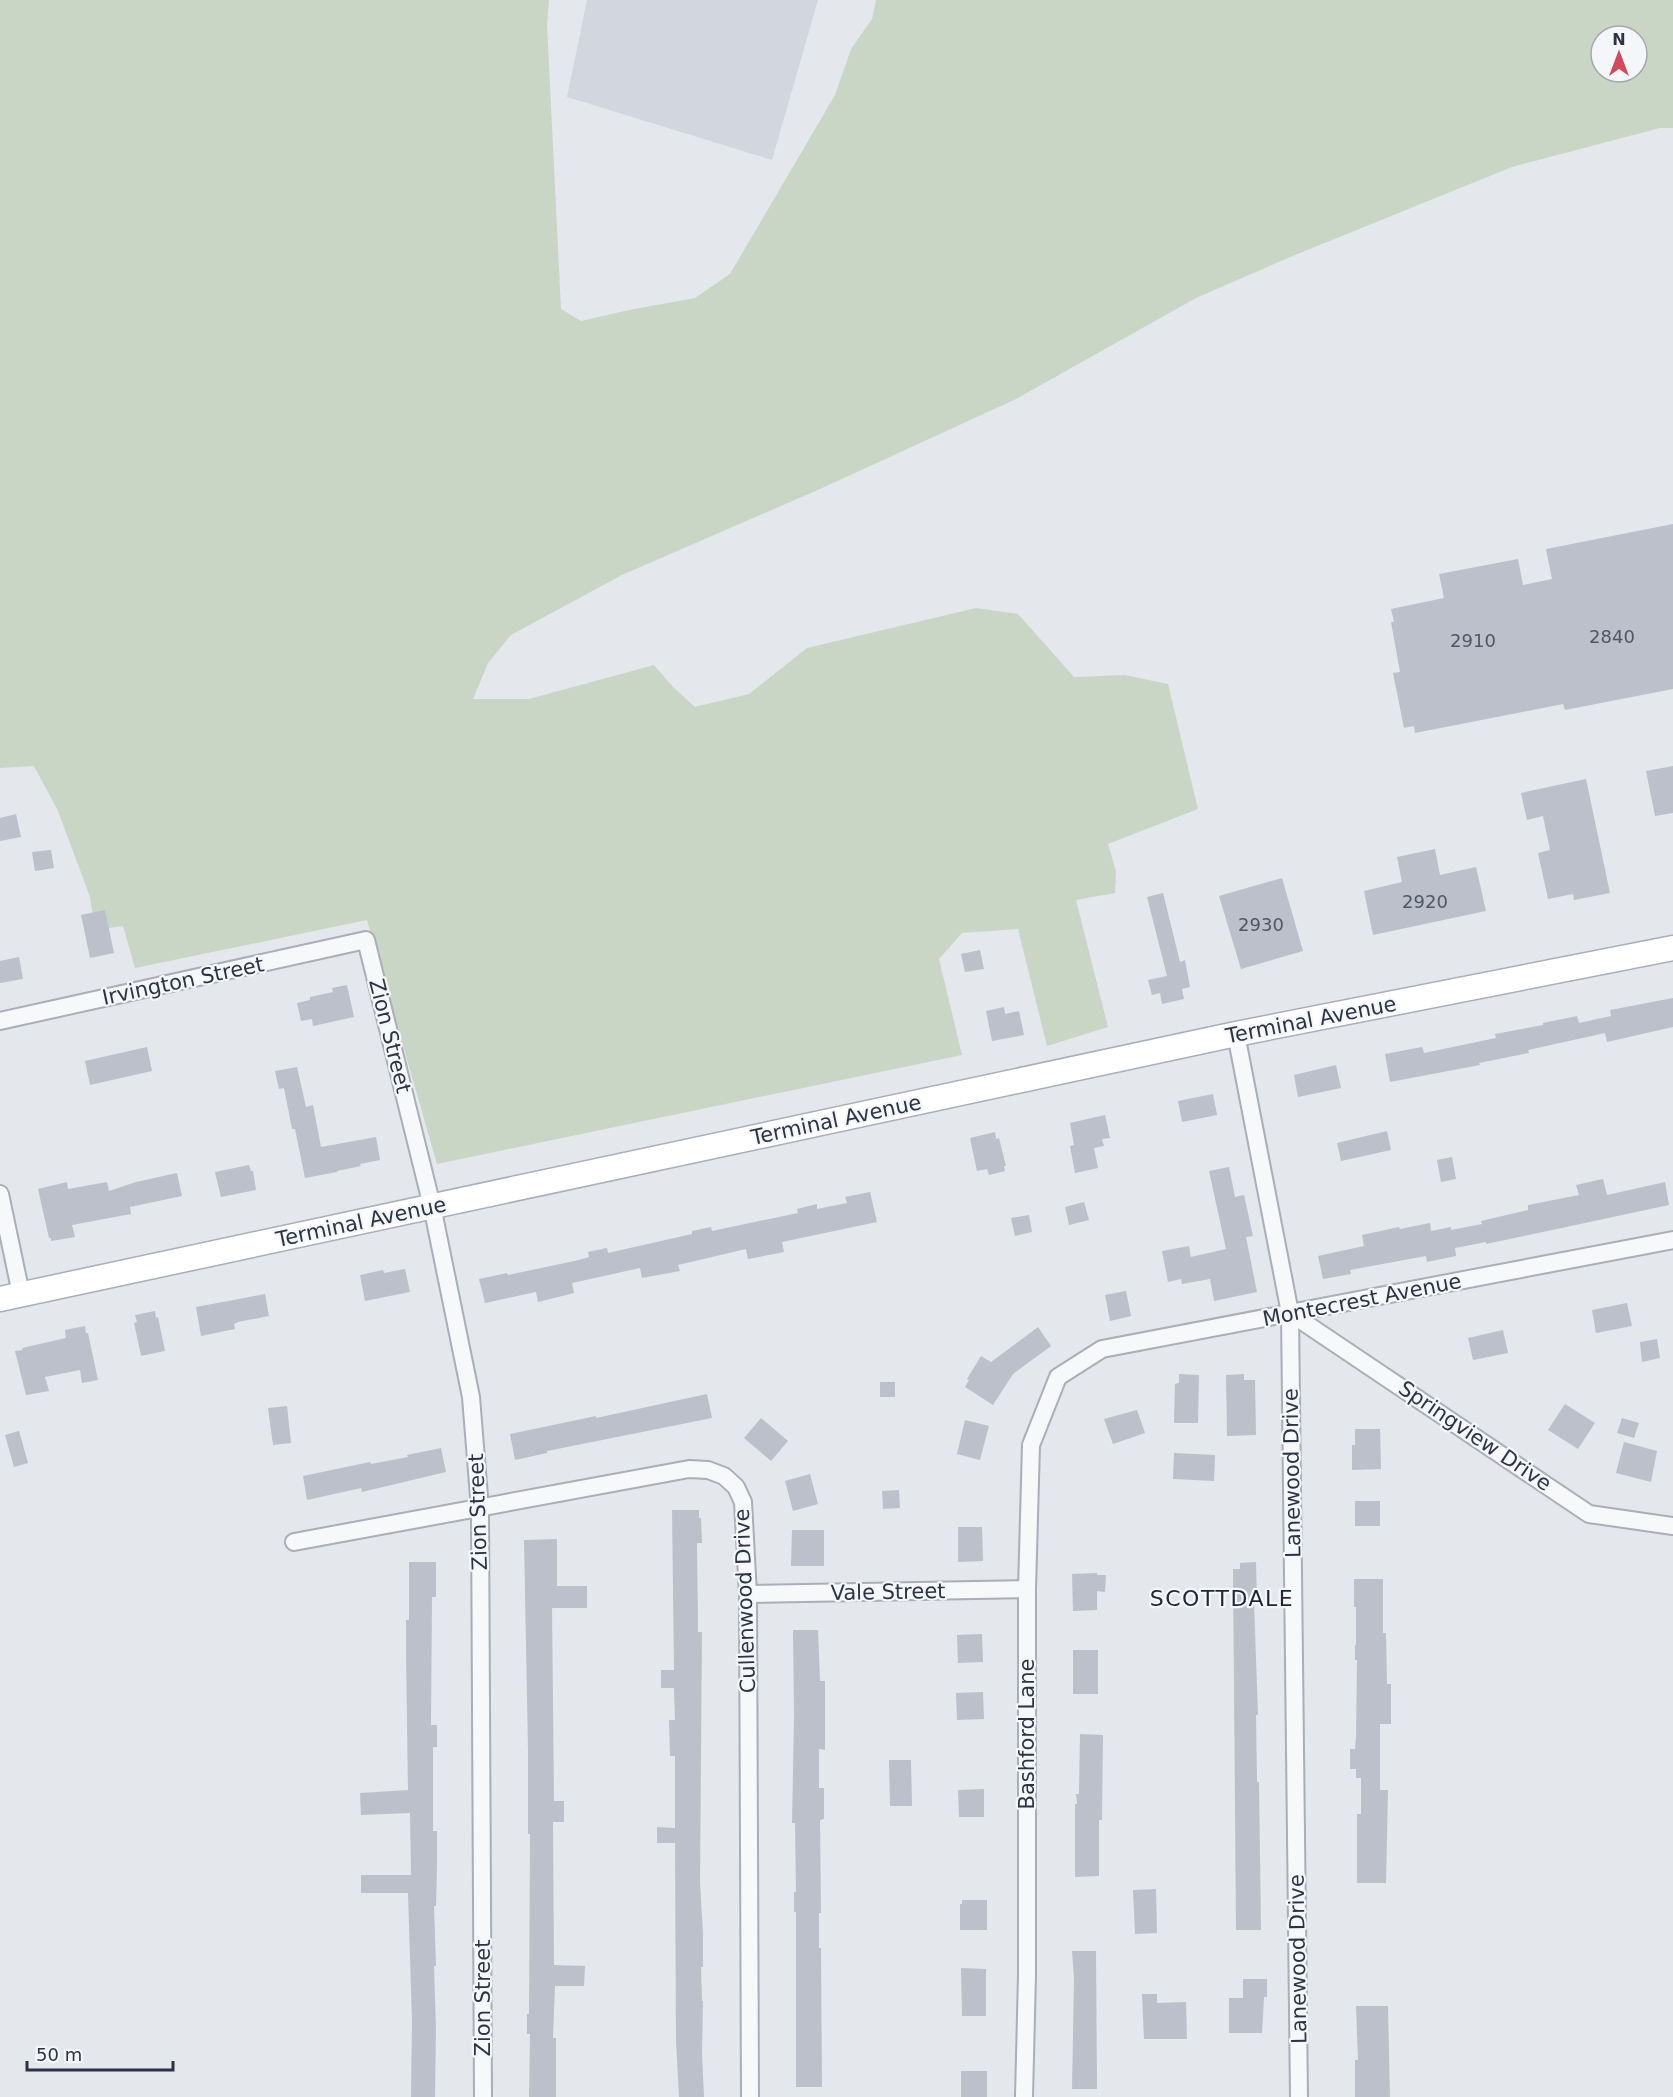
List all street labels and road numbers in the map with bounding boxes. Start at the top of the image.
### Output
street label: Irvington Street [100,952,266,1010]
street label: Zion Street [364,976,416,1096]
street label: Terminal Avenue [1223,992,1398,1049]
street label: Terminal Avenue [748,1090,923,1150]
street label: Terminal Avenue [273,1192,448,1252]
street label: Montecrest Avenue [1261,1269,1463,1331]
street label: Springview Drive [1394,1376,1556,1496]
street label: Lanewood Drive [1279,1388,1305,1558]
street label: Zion Street [464,1453,492,1571]
street label: Cullenwood Drive [730,1508,760,1694]
street label: Vale Street [830,1579,946,1605]
street label: Bashford Lane [1015,1659,1039,1809]
street label: Lanewood Drive [1285,1874,1311,2044]
street label: Zion Street [471,1940,495,2056]

